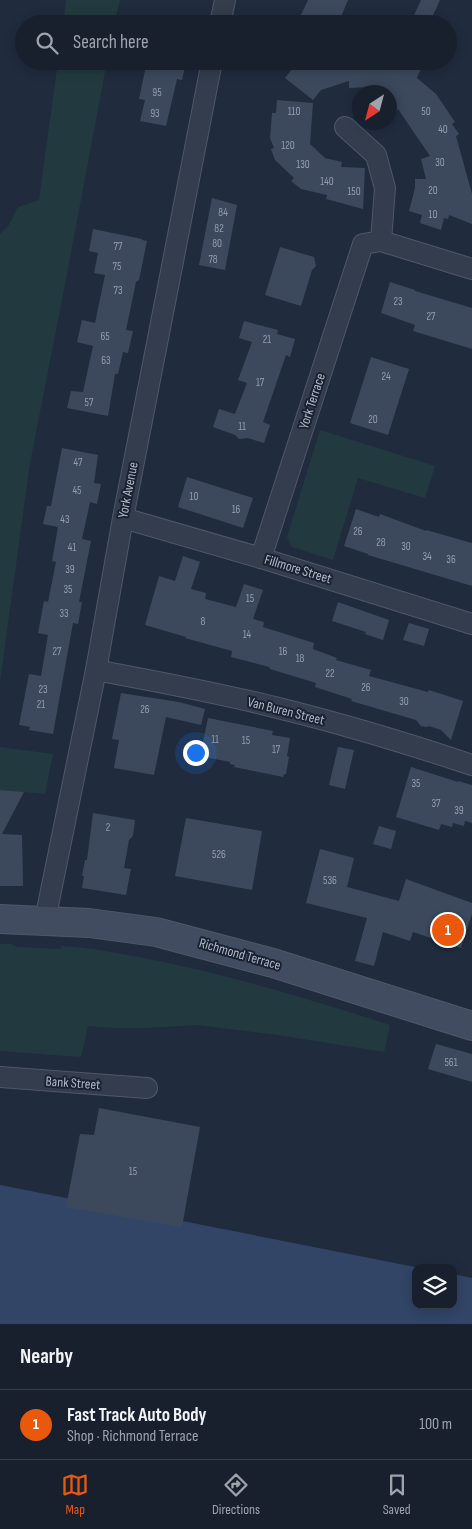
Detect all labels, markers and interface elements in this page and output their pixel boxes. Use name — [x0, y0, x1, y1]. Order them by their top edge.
search box — [15, 15, 457, 70]
icon: search — [33, 29, 61, 57]
text: Search here — [73, 31, 149, 54]
north arrow — [352, 85, 397, 130]
house number: 95 — [152, 86, 162, 99]
house number: 110 — [288, 105, 300, 118]
house number: 50 — [421, 105, 431, 118]
house number: 93 — [150, 107, 160, 120]
house number: 40 — [438, 123, 448, 136]
house number: 120 — [281, 139, 295, 152]
house number: 30 — [435, 156, 445, 169]
house number: 130 — [296, 158, 310, 171]
house number: 140 — [320, 175, 334, 188]
house number: 20 — [428, 184, 438, 197]
house number: 150 — [347, 185, 361, 198]
house number: 84 — [218, 206, 228, 219]
house number: 10 — [429, 208, 437, 221]
house number: 82 — [214, 222, 224, 235]
house number: 80 — [212, 237, 222, 250]
house number: 77 — [114, 240, 123, 253]
house number: 78 — [208, 253, 218, 266]
house number: 75 — [113, 260, 121, 273]
house number: 73 — [113, 284, 123, 297]
house number: 23 — [393, 295, 403, 308]
house number: 27 — [427, 310, 436, 323]
house number: 65 — [100, 330, 110, 343]
house number: 21 — [263, 333, 271, 346]
house number: 63 — [101, 354, 111, 367]
house number: 24 — [381, 370, 391, 383]
street label: York Terrace — [295, 371, 329, 431]
house number: 17 — [256, 376, 265, 389]
house number: 57 — [85, 396, 94, 409]
house number: 20 — [368, 413, 378, 426]
house number: 11 — [238, 420, 246, 433]
house number: 47 — [74, 456, 83, 469]
street label: York Avenue — [114, 461, 142, 519]
house number: 45 — [72, 484, 82, 497]
house number: 10 — [190, 490, 198, 503]
house number: 16 — [232, 503, 241, 516]
house number: 43 — [60, 513, 70, 526]
house number: 26 — [353, 525, 363, 538]
house number: 28 — [376, 536, 386, 549]
house number: 30 — [401, 540, 411, 553]
house number: 41 — [68, 541, 76, 554]
house number: 34 — [422, 550, 432, 563]
street label: Fillmore Street — [262, 551, 334, 587]
house number: 36 — [446, 553, 456, 566]
house number: 39 — [65, 563, 75, 576]
house number: 35 — [63, 583, 73, 596]
house number: 15 — [246, 592, 254, 605]
house number: 33 — [59, 607, 69, 620]
house number: 8 — [201, 615, 206, 628]
house number: 14 — [243, 628, 252, 641]
house number: 27 — [53, 645, 62, 658]
house number: 16 — [279, 645, 288, 658]
house number: 18 — [296, 652, 305, 665]
house number: 22 — [325, 667, 335, 680]
house number: 26 — [361, 681, 371, 694]
house number: 23 — [38, 683, 48, 696]
street label: Van Buren Street — [246, 693, 326, 729]
house number: 30 — [399, 695, 409, 708]
house number: 21 — [37, 698, 45, 711]
house number: 26 — [140, 703, 150, 716]
house number: 11 — [211, 733, 219, 746]
house number: 15 — [242, 734, 250, 747]
your location — [183, 740, 209, 766]
house number: 17 — [272, 743, 281, 756]
house number: 35 — [411, 777, 421, 790]
house number: 37 — [431, 797, 441, 810]
house number: 39 — [454, 804, 464, 817]
house number: 2 — [106, 821, 111, 834]
house number: 526 — [212, 848, 226, 861]
house number: 536 — [323, 874, 337, 887]
pin: 1 — [432, 911, 464, 949]
street label: Richmond Terrace — [197, 934, 283, 974]
house number: 561 — [444, 1056, 458, 1069]
street label: Bank Street — [45, 1073, 101, 1093]
house number: 15 — [129, 1165, 137, 1178]
map controls — [412, 1264, 457, 1309]
button: layers — [412, 1264, 457, 1309]
text: Nearby — [20, 1344, 73, 1369]
text: Fast Track Auto Body — [67, 1404, 206, 1427]
text: 1 — [33, 1415, 39, 1434]
text: 100 m — [419, 1415, 452, 1434]
text: Shop · Richmond Terrace — [67, 1427, 199, 1446]
tab: Map — [61, 1471, 89, 1518]
tab: Directions — [212, 1471, 260, 1518]
tab: Saved — [383, 1471, 411, 1518]

